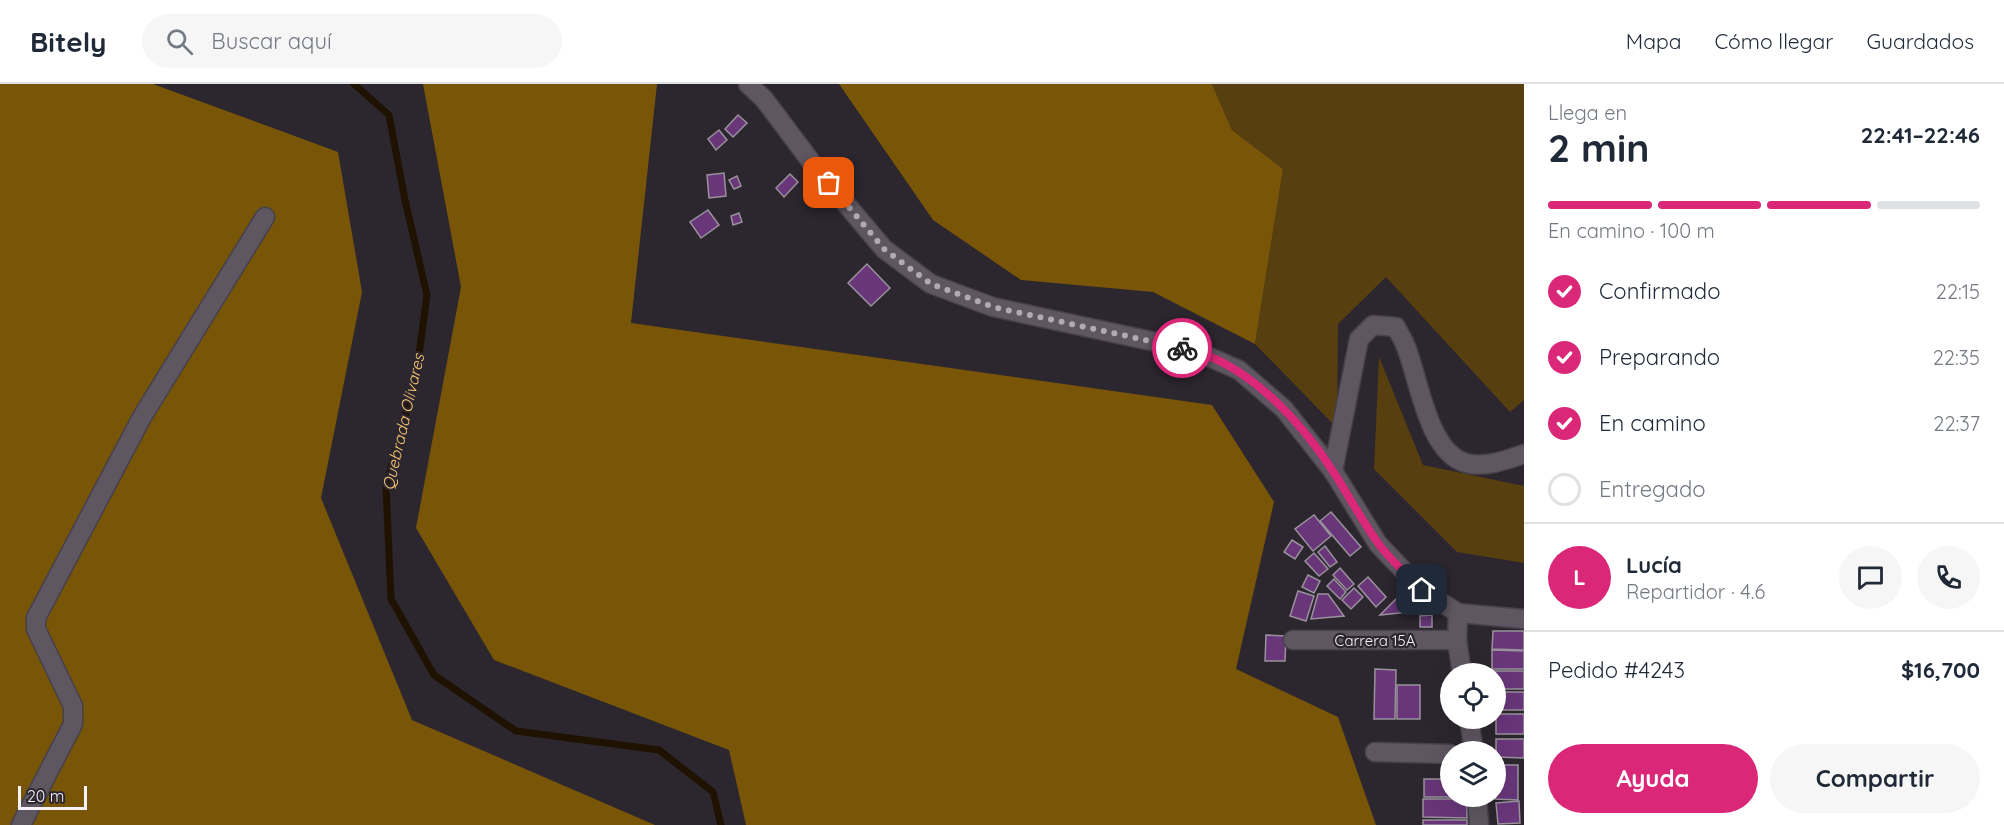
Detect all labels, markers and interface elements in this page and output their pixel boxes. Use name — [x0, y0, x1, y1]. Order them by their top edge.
search box — [142, 14, 562, 68]
text: Bitely — [30, 24, 106, 59]
icon: search — [163, 25, 196, 58]
text: Buscar aquí — [211, 27, 332, 55]
text: Mapa — [1626, 28, 1681, 54]
text: Cómo llegar — [1714, 28, 1833, 54]
text: Guardados — [1866, 28, 1974, 54]
text: Llega en — [1548, 100, 1627, 125]
text: 22:41–22:46 — [1861, 121, 1980, 149]
text: 2 min — [1548, 123, 1650, 172]
pin — [803, 157, 854, 208]
icon: bag — [812, 166, 845, 199]
text: En camino · 100 m — [1548, 218, 1715, 243]
icon: check — [1548, 275, 1581, 308]
text: Confirmado — [1599, 277, 1720, 305]
text: 22:15 — [1936, 279, 1980, 304]
courier — [1152, 318, 1212, 378]
icon: bike — [1166, 332, 1199, 365]
icon: check — [1548, 341, 1581, 374]
text: Preparando — [1599, 343, 1720, 371]
text: 22:35 — [1933, 345, 1980, 370]
water label: Quebrada Olivares — [378, 350, 429, 492]
icon: check — [1548, 407, 1581, 440]
text: En camino — [1599, 409, 1706, 437]
text: 22:37 — [1933, 411, 1980, 436]
text: Entregado — [1599, 475, 1706, 503]
button: chat — [1839, 546, 1902, 609]
button: phone — [1917, 546, 1980, 609]
text: Lucía — [1626, 551, 1682, 579]
text: L — [1573, 563, 1586, 591]
pin — [1396, 564, 1447, 615]
icon: home — [1405, 573, 1438, 606]
text: Repartidor · 4.6 — [1626, 579, 1765, 604]
street label: Carrera 15A — [1335, 631, 1416, 650]
text: Pedido #4243 — [1548, 656, 1685, 684]
text: $16,700 — [1901, 656, 1980, 684]
map controls — [1440, 663, 1506, 807]
button: locate — [1440, 663, 1506, 729]
button: layers — [1440, 741, 1506, 807]
button: Ayuda — [1548, 744, 1758, 813]
button: Compartir — [1770, 744, 1980, 813]
scale bar — [18, 783, 87, 810]
text: 20 m — [27, 786, 64, 806]

